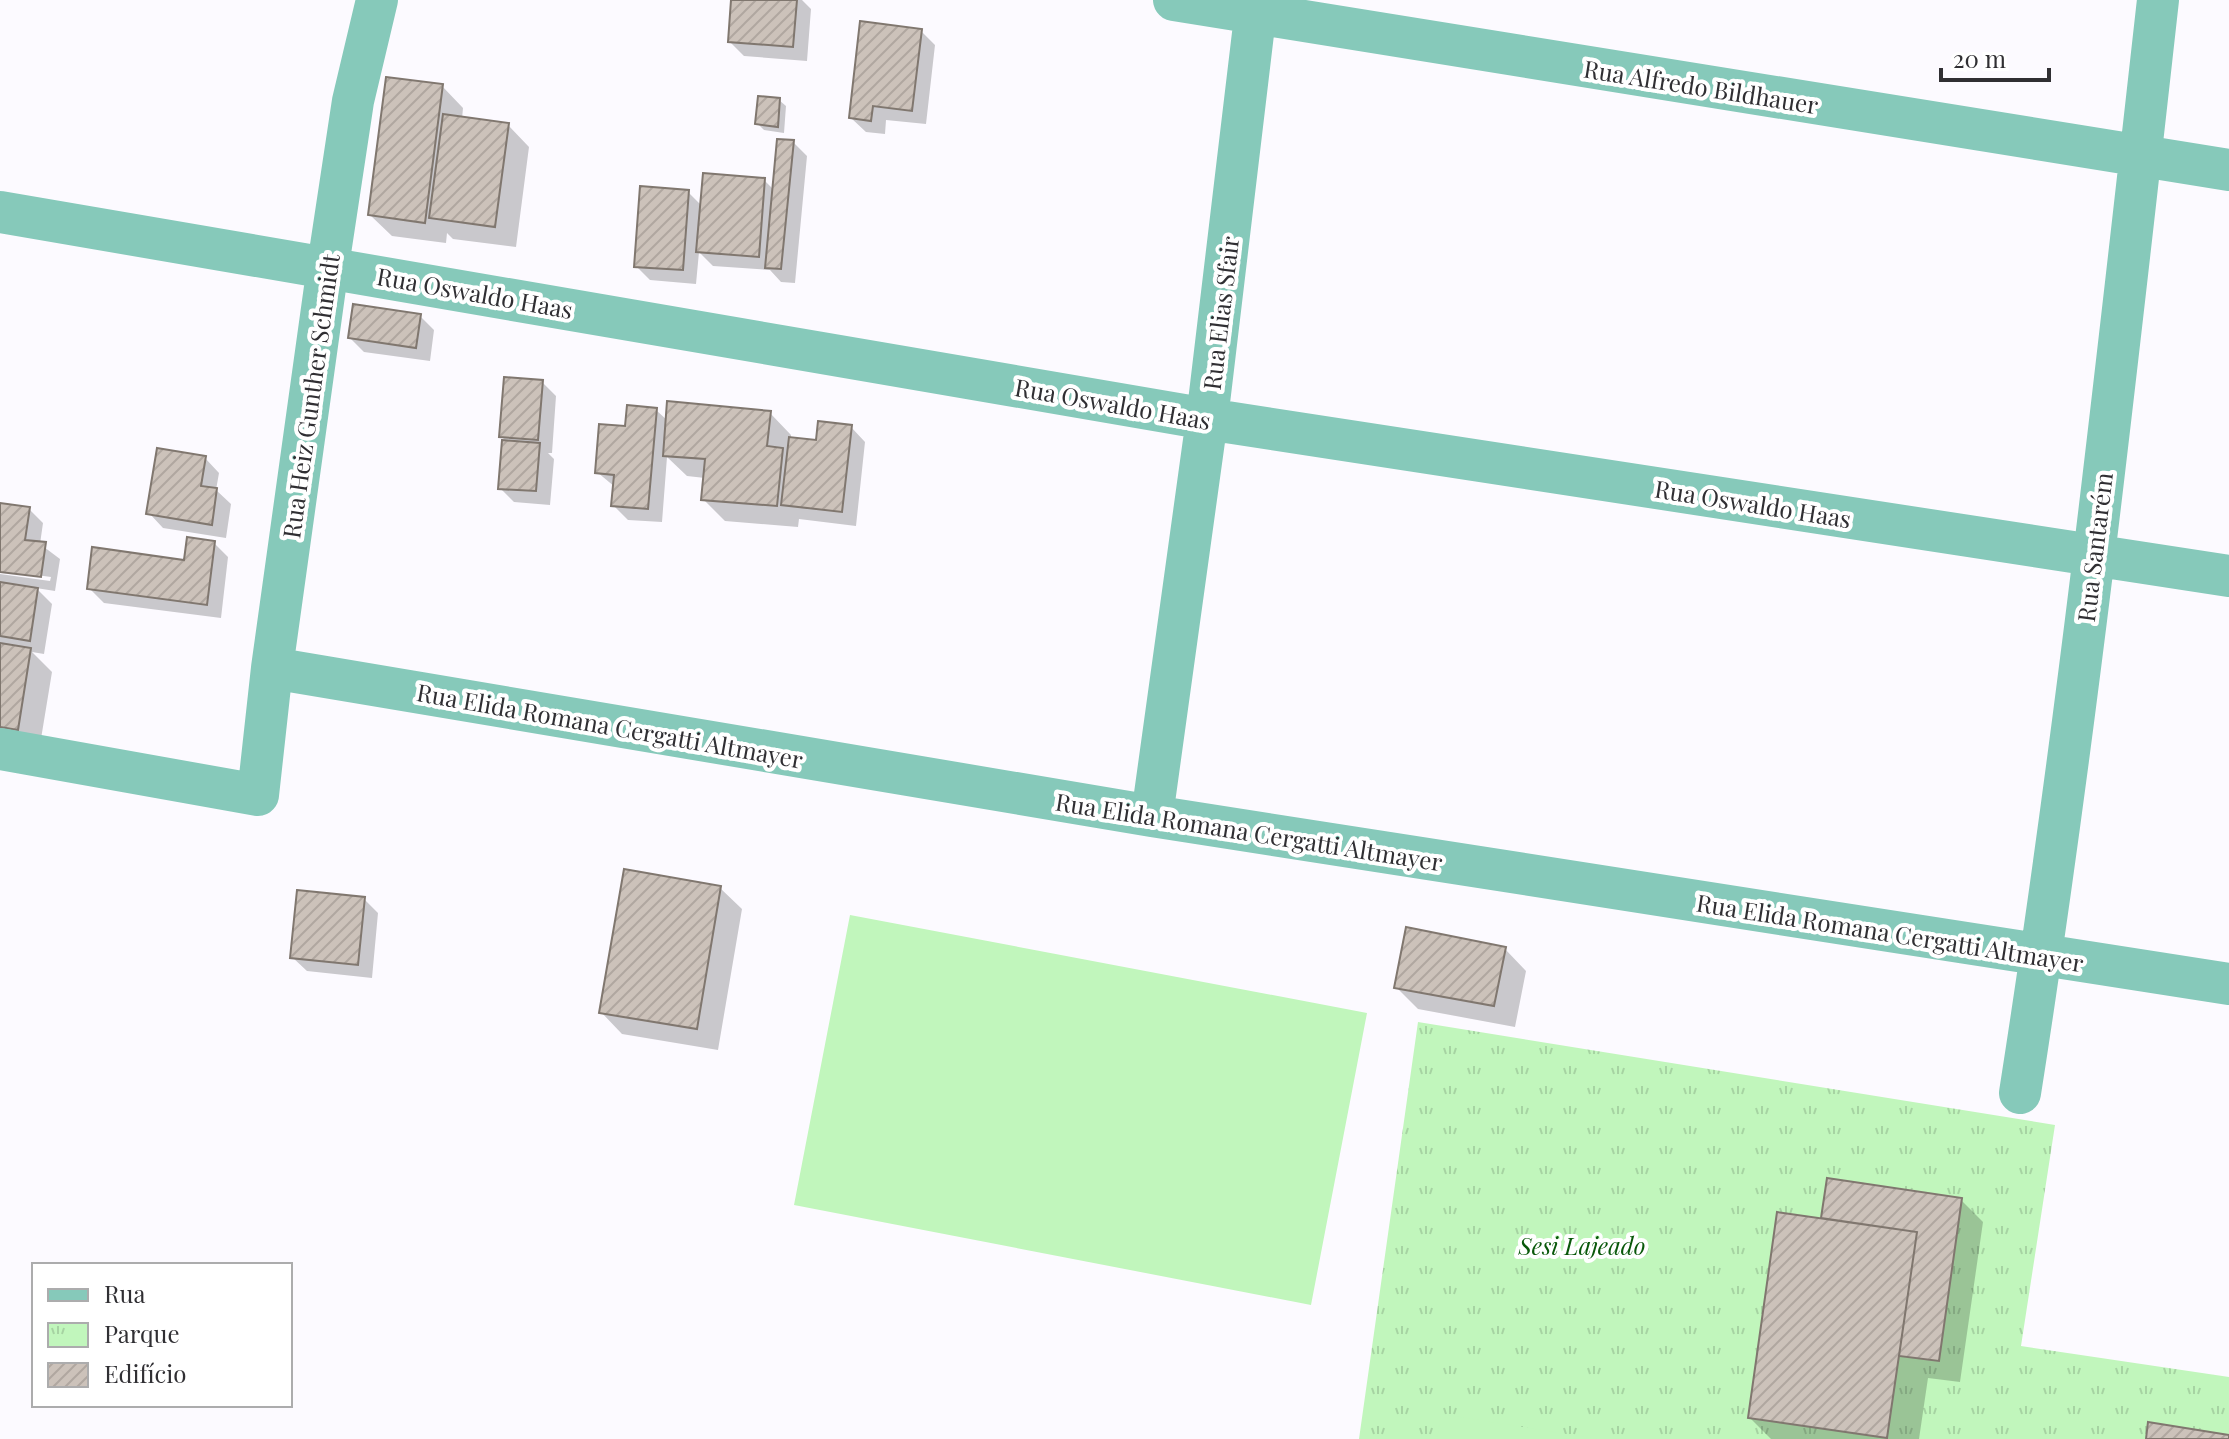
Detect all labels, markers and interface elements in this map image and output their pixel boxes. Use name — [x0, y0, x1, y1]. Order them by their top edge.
scale bar — [1941, 32, 2049, 82]
text: 20 m — [1953, 42, 2006, 74]
street label: Rua Alfredo Bildhauer — [1581, 52, 1821, 120]
street label: Rua Elias Sfair — [1195, 234, 1245, 392]
street label: Rua Heiz Gunther Schmidt — [274, 251, 346, 540]
street label: Rua Oswaldo Haas — [375, 259, 575, 325]
street label: Rua Oswaldo Haas — [1013, 370, 1213, 436]
street label: Rua Santarém — [2069, 470, 2119, 624]
street label: Rua Oswaldo Haas — [1653, 472, 1853, 534]
street label: Rua Elida Romana Cergatti Altmayer — [414, 675, 806, 775]
street label: Rua Elida Romana Cergatti Altmayer — [1053, 785, 1445, 877]
street label: Rua Elida Romana Cergatti Altmayer — [1694, 886, 2086, 978]
park label: Sesi Lajeado — [1518, 1229, 1645, 1261]
legend — [32, 1263, 292, 1407]
text: Rua — [104, 1277, 145, 1309]
text: Parque — [104, 1317, 180, 1349]
text: Edifício — [104, 1357, 186, 1389]

